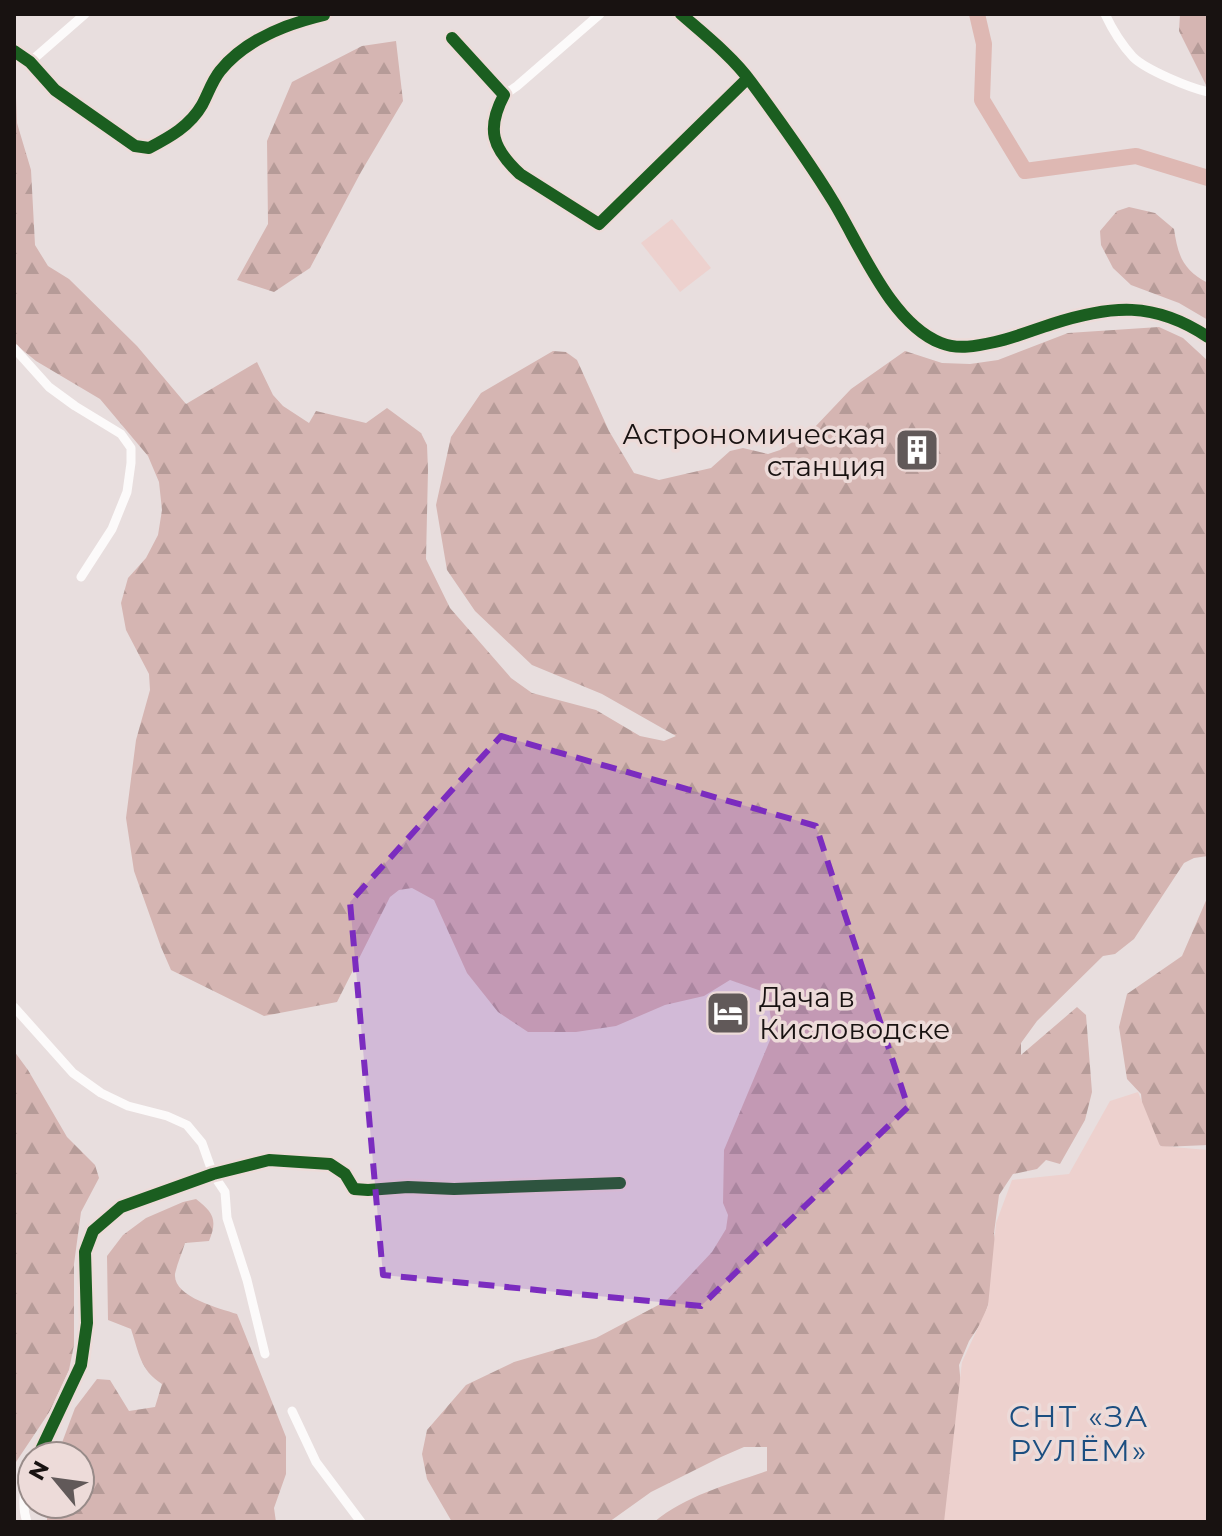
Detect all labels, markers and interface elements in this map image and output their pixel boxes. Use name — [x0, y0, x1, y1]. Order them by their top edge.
place label: Астрономическая станция — [622, 417, 886, 483]
building icon: Астрономическая станция — [893, 426, 941, 474]
place label: Дача в Кисловодске — [759, 980, 950, 1046]
hotel icon: Дача в Кисловодске — [704, 989, 752, 1037]
district label: СНТ «ЗА РУЛЁМ» — [1009, 1398, 1149, 1469]
north arrow — [16, 1440, 96, 1520]
text: N — [23, 1456, 55, 1485]

